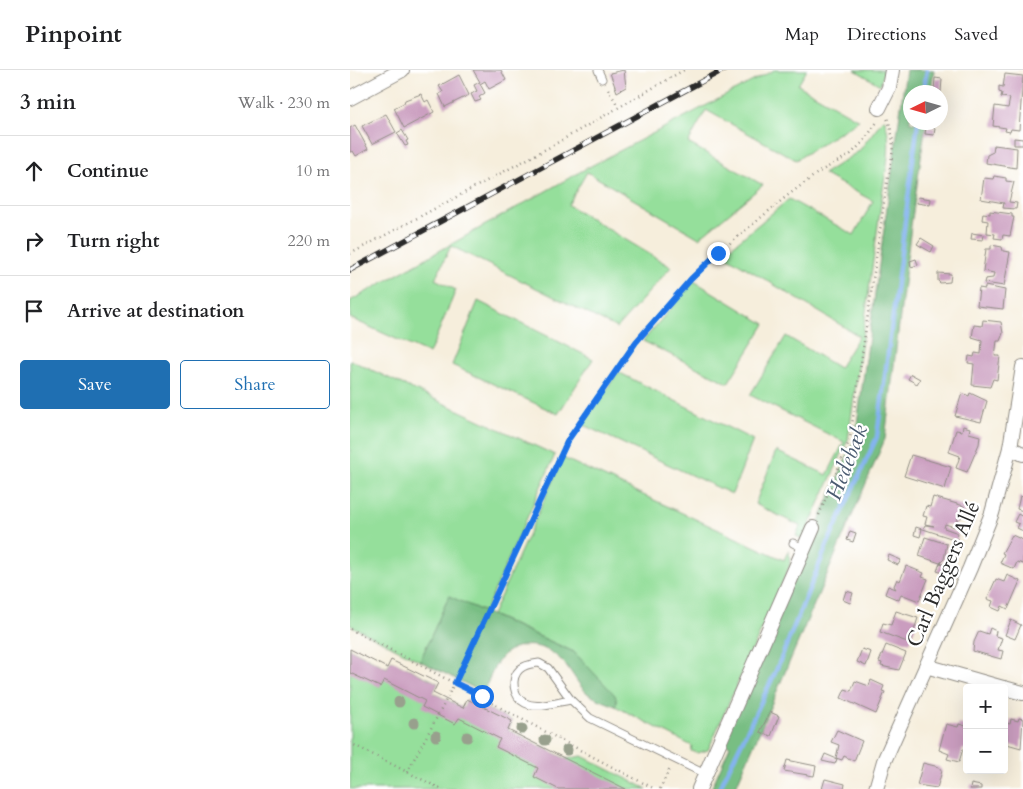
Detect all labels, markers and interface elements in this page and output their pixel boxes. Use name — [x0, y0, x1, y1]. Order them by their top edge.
text: Pinpoint — [25, 18, 122, 51]
text: Map — [785, 22, 819, 47]
text: Directions — [847, 22, 926, 47]
text: Saved — [954, 22, 998, 47]
north arrow — [903, 85, 948, 130]
text: 3 min — [20, 88, 76, 117]
text: Walk · 230 m — [238, 92, 330, 114]
icon: ahead — [20, 157, 48, 185]
text: Continue — [67, 158, 149, 184]
text: 10 m — [296, 160, 330, 182]
icon: right — [20, 227, 48, 255]
text: Turn right — [67, 228, 159, 254]
text: 220 m — [288, 230, 330, 252]
route end — [707, 242, 730, 265]
icon: arrive — [20, 297, 48, 325]
text: Arrive at destination — [67, 298, 244, 324]
button: Save — [20, 360, 170, 409]
button: Share — [180, 360, 330, 409]
water label: Hedebæk — [819, 420, 875, 505]
street label: Carl Baggers Allé — [900, 497, 987, 652]
map controls — [963, 684, 1008, 774]
button: + — [963, 684, 1008, 729]
route start — [471, 685, 494, 708]
button: − — [963, 729, 1008, 774]

